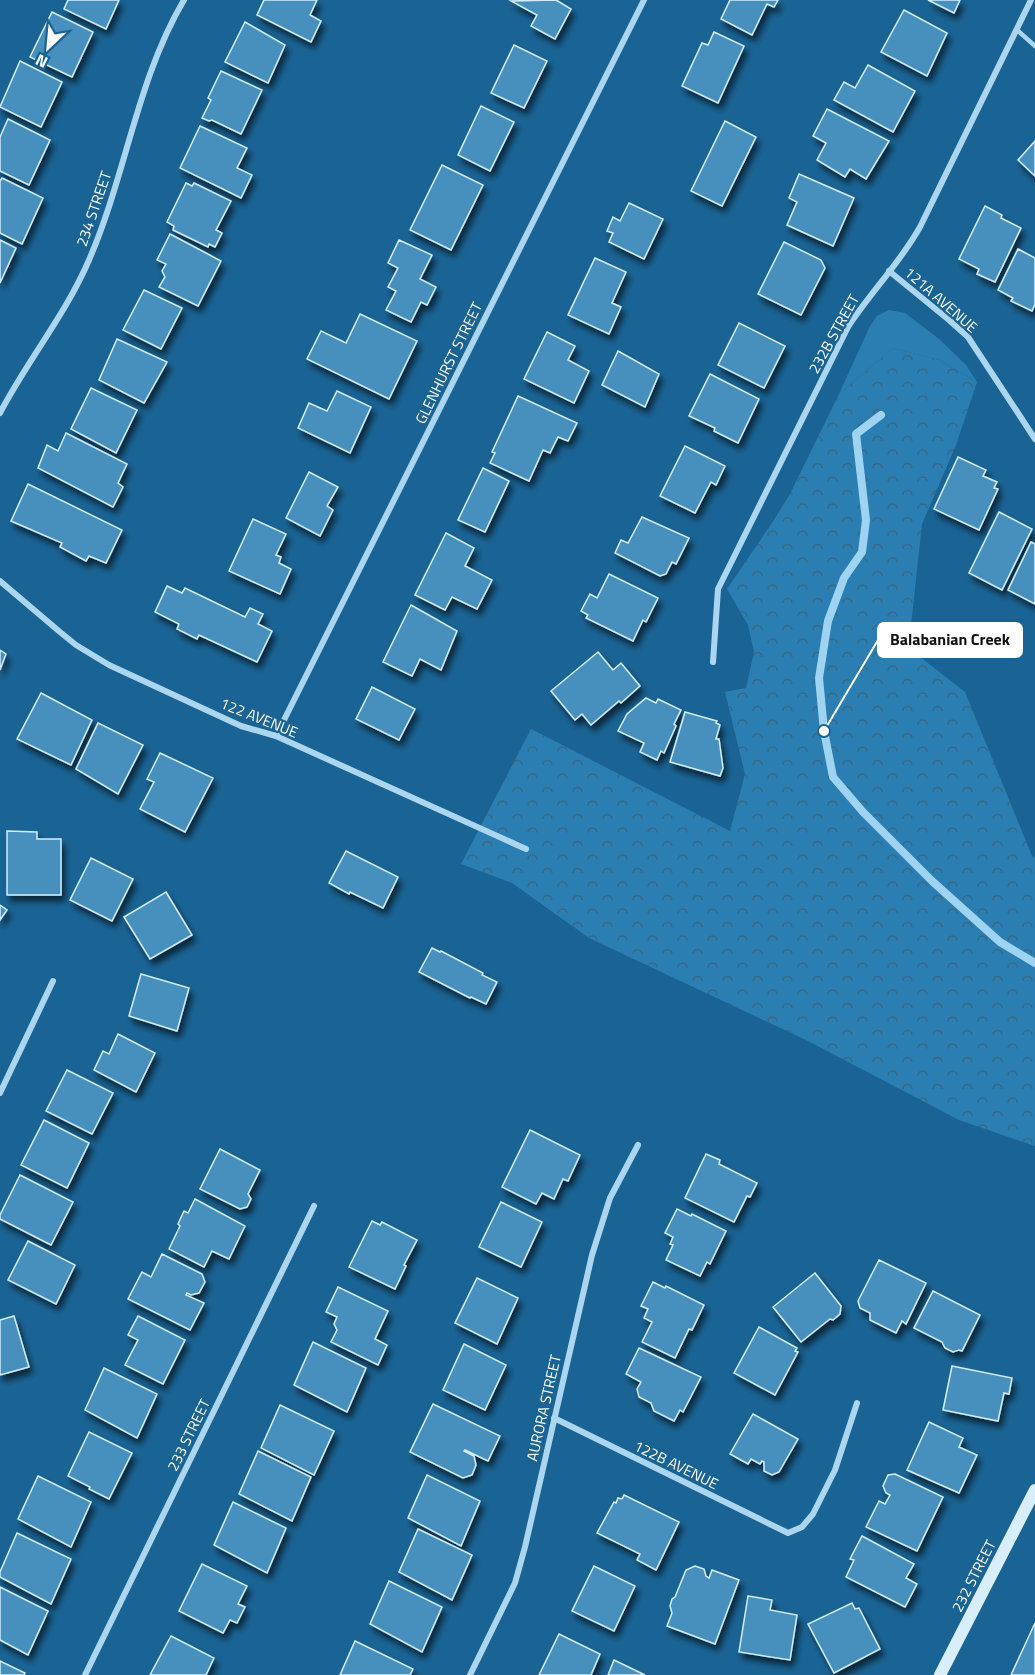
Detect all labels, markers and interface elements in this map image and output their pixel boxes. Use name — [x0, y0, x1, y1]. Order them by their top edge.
north arrow — [18, 18, 78, 78]
text: N — [31, 48, 52, 75]
street label: 234 STREET — [70, 168, 117, 250]
street label: 121A AVENUE — [899, 261, 983, 338]
street label: 232B STREET — [802, 290, 865, 378]
street label: GLENHURST STREET — [409, 298, 488, 428]
callout: Balabanian Creek — [878, 623, 1022, 657]
text: Balabanian Creek — [890, 627, 1011, 651]
street label: 122 AVENUE — [217, 691, 302, 744]
street label: AURORA STREET — [520, 1352, 567, 1463]
street label: 233 STREET — [161, 1394, 216, 1475]
street label: 122B AVENUE — [630, 1434, 722, 1495]
street label: 232 STREET — [946, 1536, 1002, 1616]

